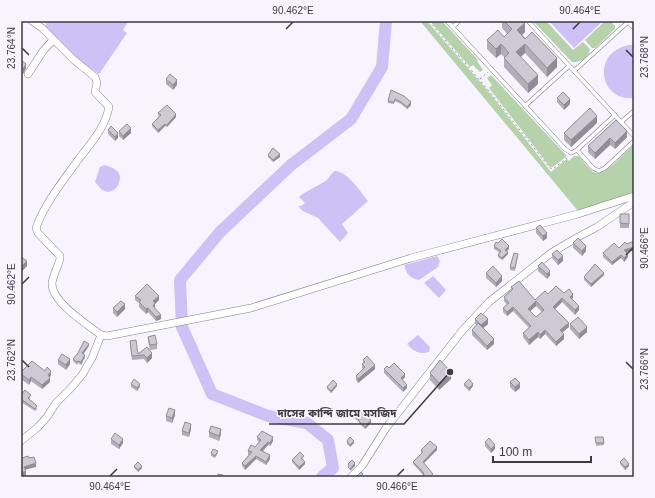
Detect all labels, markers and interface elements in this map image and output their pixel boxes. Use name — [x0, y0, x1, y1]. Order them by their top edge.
text: 90.462°E — [272, 5, 314, 16]
text: 90.464°E — [559, 5, 601, 16]
text: 23.764°N — [6, 27, 17, 69]
text: 23.768°N — [639, 36, 650, 78]
text: 90.466°E — [639, 227, 650, 269]
text: 90.462°E — [6, 263, 17, 305]
text: 23.762°N — [6, 339, 17, 381]
text: 23.766°N — [639, 348, 650, 390]
callout: দাসের কান্দি জামে মসজিদ — [269, 401, 404, 424]
text: দাসের কান্দি জামে মসজিদ — [276, 407, 397, 419]
scale bar — [493, 438, 591, 464]
text: 100 m — [499, 445, 532, 459]
text: 90.464°E — [89, 481, 131, 492]
text: 90.466°E — [376, 481, 418, 492]

